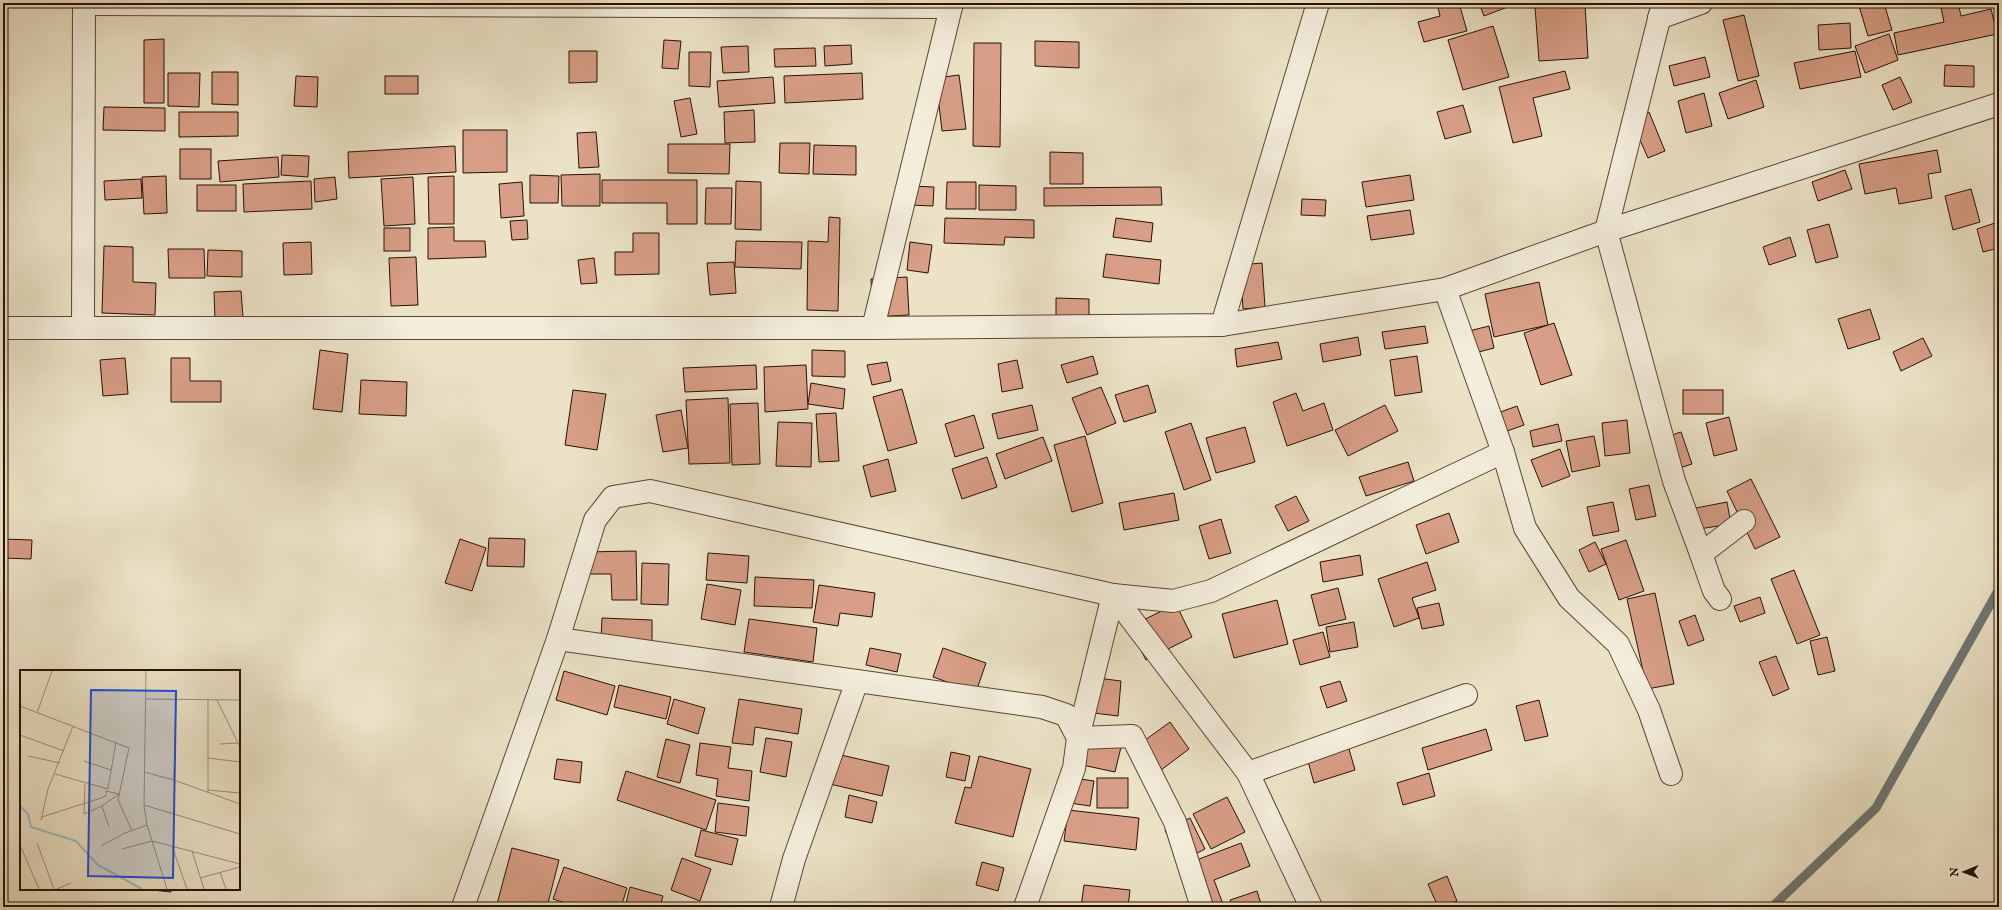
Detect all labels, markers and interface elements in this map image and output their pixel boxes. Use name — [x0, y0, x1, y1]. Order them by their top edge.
inset map — [20, 670, 240, 890]
north arrow — [1944, 852, 1984, 892]
text: N — [1948, 867, 1962, 878]

